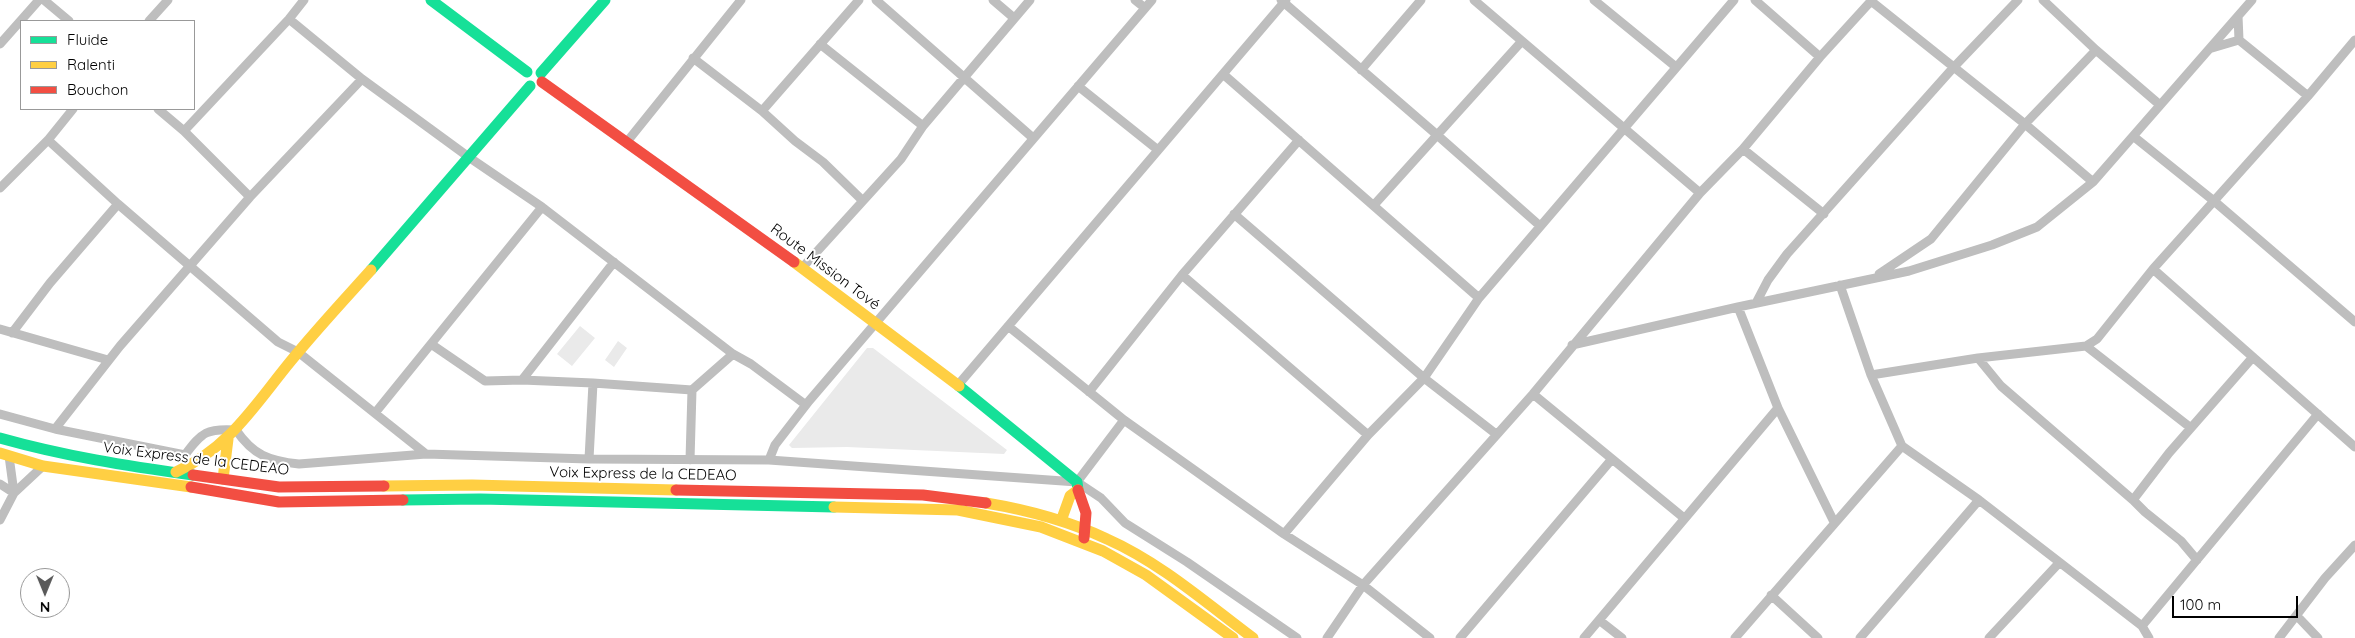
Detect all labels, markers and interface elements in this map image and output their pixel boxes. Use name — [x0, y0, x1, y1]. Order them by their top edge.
legend — [20, 20, 195, 110]
text: Fluide — [67, 30, 108, 49]
text: Ralenti — [67, 55, 115, 74]
text: Bouchon — [67, 80, 128, 99]
street label: Route Mission Tové — [767, 220, 883, 314]
street label: Voix Express de la CEDEAO — [102, 439, 290, 479]
street label: Voix Express de la CEDEAO — [549, 463, 737, 485]
north arrow — [20, 568, 70, 618]
scale bar — [2175, 586, 2301, 618]
text: 100 m — [2180, 595, 2221, 614]
text: N — [40, 598, 50, 616]

